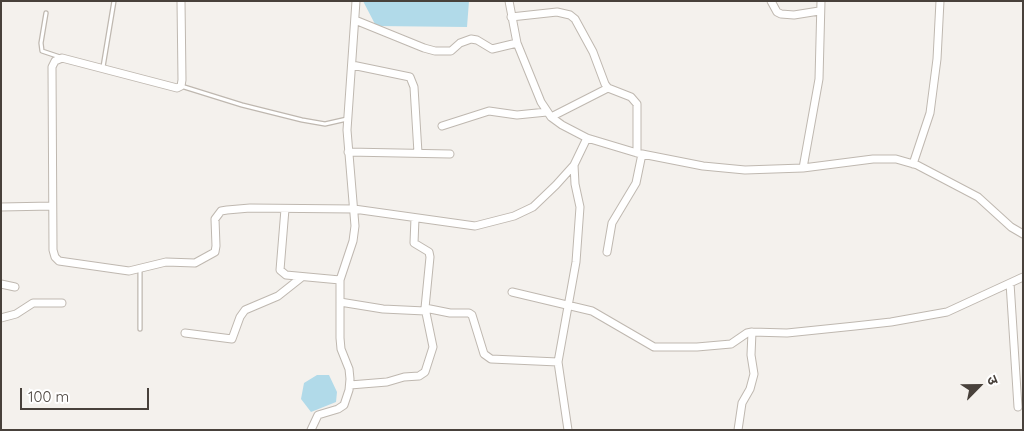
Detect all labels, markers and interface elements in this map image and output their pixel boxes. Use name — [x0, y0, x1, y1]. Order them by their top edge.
north arrow — [954, 361, 1004, 411]
text: उ — [983, 373, 1003, 387]
scale bar — [22, 378, 151, 410]
text: 100 m — [28, 387, 69, 406]

